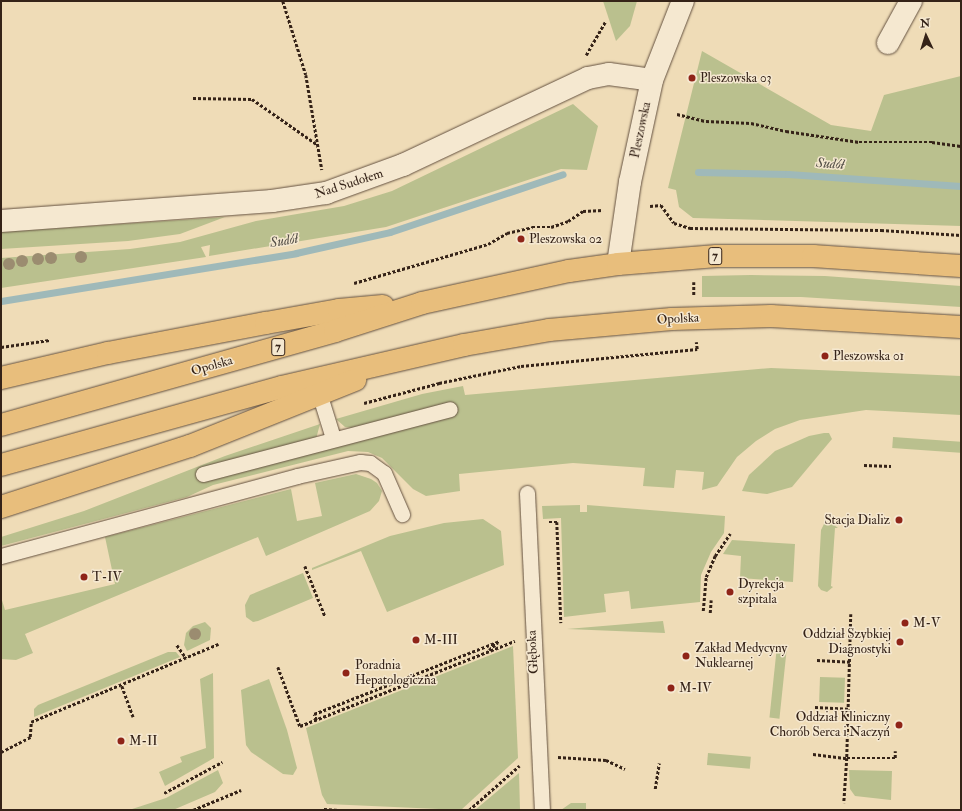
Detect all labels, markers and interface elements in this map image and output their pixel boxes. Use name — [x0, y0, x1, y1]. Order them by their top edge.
north arrow — [906, 16, 946, 56]
text: N — [920, 17, 930, 30]
place label: Pleszowska 03 — [700, 70, 772, 86]
marker: Pleszowska 03 — [687, 73, 697, 83]
street label: Pleszowska — [627, 100, 655, 160]
water label: Sudół — [815, 155, 845, 173]
street label: Nad Sudołem — [313, 166, 385, 202]
water label: Sudół — [269, 230, 299, 252]
place label: Pleszowska 02 — [529, 231, 602, 247]
marker: Pleszowska 02 — [516, 234, 526, 244]
road number: 7 — [708, 246, 722, 266]
street label: Opolska — [656, 310, 700, 328]
road number: 7 — [271, 337, 285, 357]
place label: Pleszowska 01 — [833, 348, 904, 364]
marker: Pleszowska 01 — [820, 351, 830, 361]
street label: Opolska — [189, 353, 235, 379]
place label: Stacja Dializ — [824, 512, 890, 528]
marker: Stacja Dializ — [893, 514, 905, 526]
place label: T-IV — [92, 569, 122, 585]
marker: T-IV — [79, 572, 89, 582]
place label: Dyrekcja szpitala — [738, 577, 784, 608]
marker: Dyrekcja szpitala — [725, 587, 735, 597]
place label: M-V — [913, 615, 940, 631]
marker: M-V — [900, 618, 910, 628]
place label: Oddział Szybkiej Diagnostyki — [803, 627, 891, 658]
street label: Głęboka — [524, 630, 542, 674]
place label: M-III — [424, 632, 458, 648]
marker: M-III — [411, 635, 421, 645]
marker: Oddział Szybkiej Diagnostyki — [894, 636, 906, 648]
place label: Zakład Medycyny Nuklearnej — [695, 641, 787, 672]
marker: Zakład Medycyny Nuklearnej — [680, 650, 692, 662]
place label: Poradnia Hepatologiczna — [355, 658, 436, 689]
marker: Poradnia Hepatologiczna — [340, 667, 352, 679]
place label: M-IV — [679, 680, 711, 696]
marker: M-IV — [666, 683, 676, 693]
place label: Oddział Kliniczny Chorób Serca i Naczyń — [770, 710, 890, 741]
marker: Oddział Kliniczny Chorób Serca i Naczyń — [893, 719, 905, 731]
place label: M-II — [129, 733, 158, 749]
marker: M-II — [116, 736, 126, 746]

